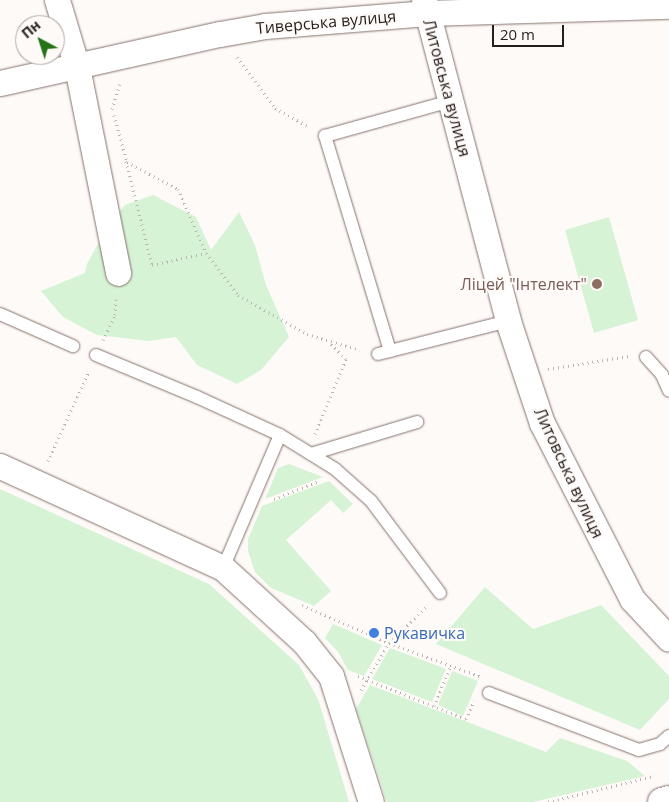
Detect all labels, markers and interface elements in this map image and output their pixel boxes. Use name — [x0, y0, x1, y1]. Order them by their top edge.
street label: Тиверська вулиця — [255, 6, 397, 38]
north arrow — [15, 15, 65, 65]
text: Пн — [17, 15, 44, 43]
scale bar — [494, 15, 566, 47]
street label: Литовська вулиця — [419, 17, 475, 159]
text: 20 m — [500, 24, 535, 44]
place label: Ліцей "Інтелект" — [461, 274, 587, 294]
marker: Ліцей "Інтелект" — [591, 278, 603, 290]
street label: Литовська вулиця — [530, 405, 608, 541]
place label: Рукавичка — [384, 623, 465, 643]
marker: Рукавичка — [368, 627, 380, 639]

